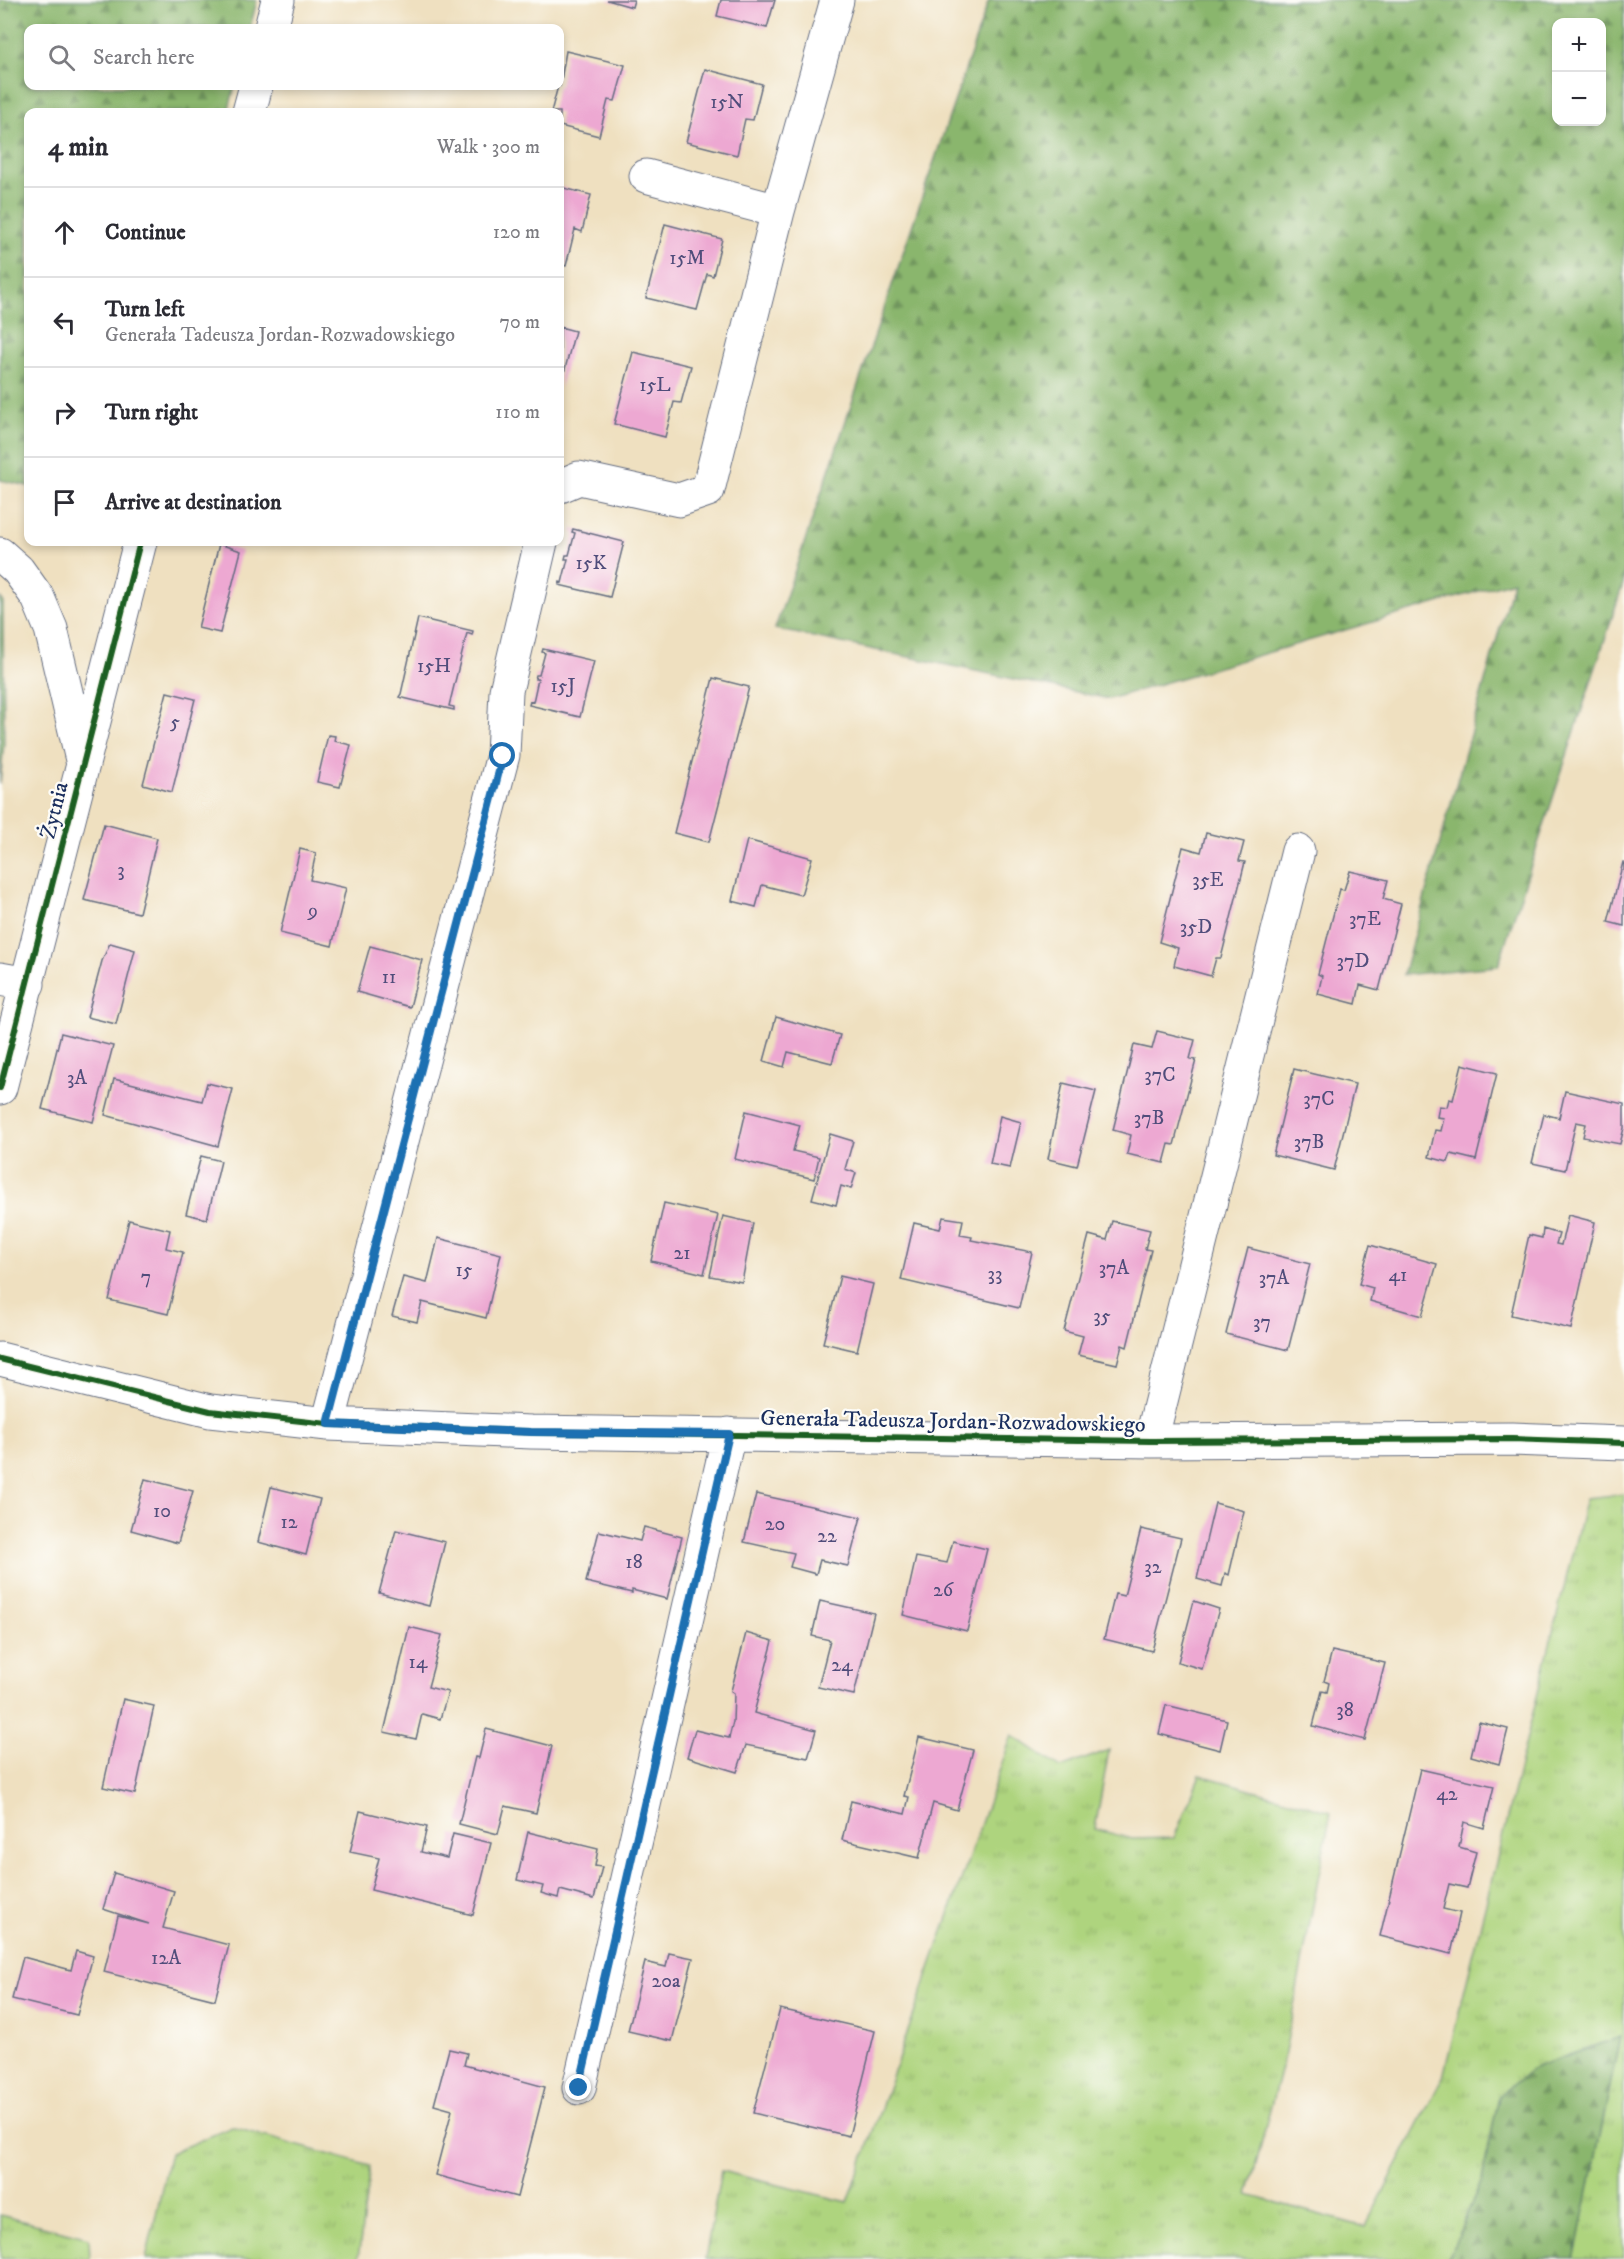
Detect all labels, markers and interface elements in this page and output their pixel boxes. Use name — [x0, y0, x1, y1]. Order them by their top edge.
map controls — [1552, 18, 1606, 126]
button: + — [1552, 18, 1606, 72]
search box — [24, 24, 564, 90]
icon: search — [45, 41, 78, 74]
text: Search here — [93, 44, 195, 71]
button: − — [1552, 72, 1606, 126]
house number: 15N — [710, 90, 744, 115]
text: 4 min — [48, 131, 108, 164]
text: Walk · 300 m — [437, 135, 540, 160]
icon: ahead — [48, 216, 81, 249]
text: Continue — [105, 219, 186, 246]
text: 120 m — [493, 220, 540, 245]
house number: 15M — [669, 246, 705, 271]
text: Turn left — [105, 296, 185, 323]
icon: left — [48, 306, 81, 339]
text: 70 m — [499, 310, 540, 335]
text: Generała Tadeusza Jordan-Rozwadowskiego — [105, 323, 455, 348]
house number: 15L — [639, 373, 671, 398]
icon: right — [48, 396, 81, 429]
text: Turn right — [105, 399, 198, 426]
text: 110 m — [495, 400, 540, 425]
icon: arrive — [48, 486, 81, 519]
text: Arrive at destination — [105, 489, 282, 516]
house number: 15K — [575, 551, 607, 576]
house number: 15H — [417, 654, 451, 679]
house number: 15J — [550, 674, 576, 699]
house number: 5 — [170, 710, 180, 735]
route start — [489, 742, 515, 768]
street label: Żytnia — [34, 778, 75, 842]
house number: 3 — [117, 858, 125, 883]
house number: 35E — [1192, 868, 1224, 893]
house number: 9 — [307, 899, 318, 924]
house number: 37E — [1349, 907, 1381, 932]
house number: 35D — [1180, 915, 1212, 940]
house number: 37D — [1337, 949, 1370, 974]
house number: 11 — [382, 965, 396, 990]
house number: 37C — [1144, 1063, 1176, 1088]
house number: 3A — [67, 1066, 87, 1091]
house number: 37C — [1303, 1087, 1335, 1112]
house number: 37B — [1134, 1106, 1164, 1131]
house number: 37B — [1294, 1130, 1324, 1155]
house number: 21 — [673, 1241, 691, 1266]
house number: 37A — [1099, 1256, 1130, 1281]
house number: 15 — [455, 1258, 473, 1283]
house number: 33 — [988, 1262, 1002, 1287]
house number: 41 — [1389, 1263, 1407, 1288]
house number: 7 — [141, 1265, 151, 1290]
house number: 37A — [1259, 1266, 1290, 1291]
house number: 35 — [1093, 1304, 1111, 1329]
house number: 37 — [1253, 1310, 1271, 1335]
street label: Generała Tadeusza Jordan-Rozwadowskiego — [760, 1405, 1146, 1438]
house number: 10 — [153, 1499, 171, 1524]
house number: 12 — [280, 1510, 298, 1535]
house number: 20 — [765, 1512, 785, 1537]
house number: 22 — [817, 1524, 837, 1549]
house number: 18 — [625, 1550, 643, 1575]
house number: 32 — [1144, 1555, 1162, 1580]
house number: 26 — [933, 1578, 954, 1603]
house number: 14 — [409, 1650, 428, 1675]
house number: 24 — [831, 1653, 853, 1678]
house number: 38 — [1336, 1698, 1354, 1723]
house number: 42 — [1436, 1782, 1458, 1807]
house number: 12A — [151, 1946, 181, 1971]
house number: 20a — [651, 1969, 681, 1994]
route end — [565, 2074, 591, 2100]

